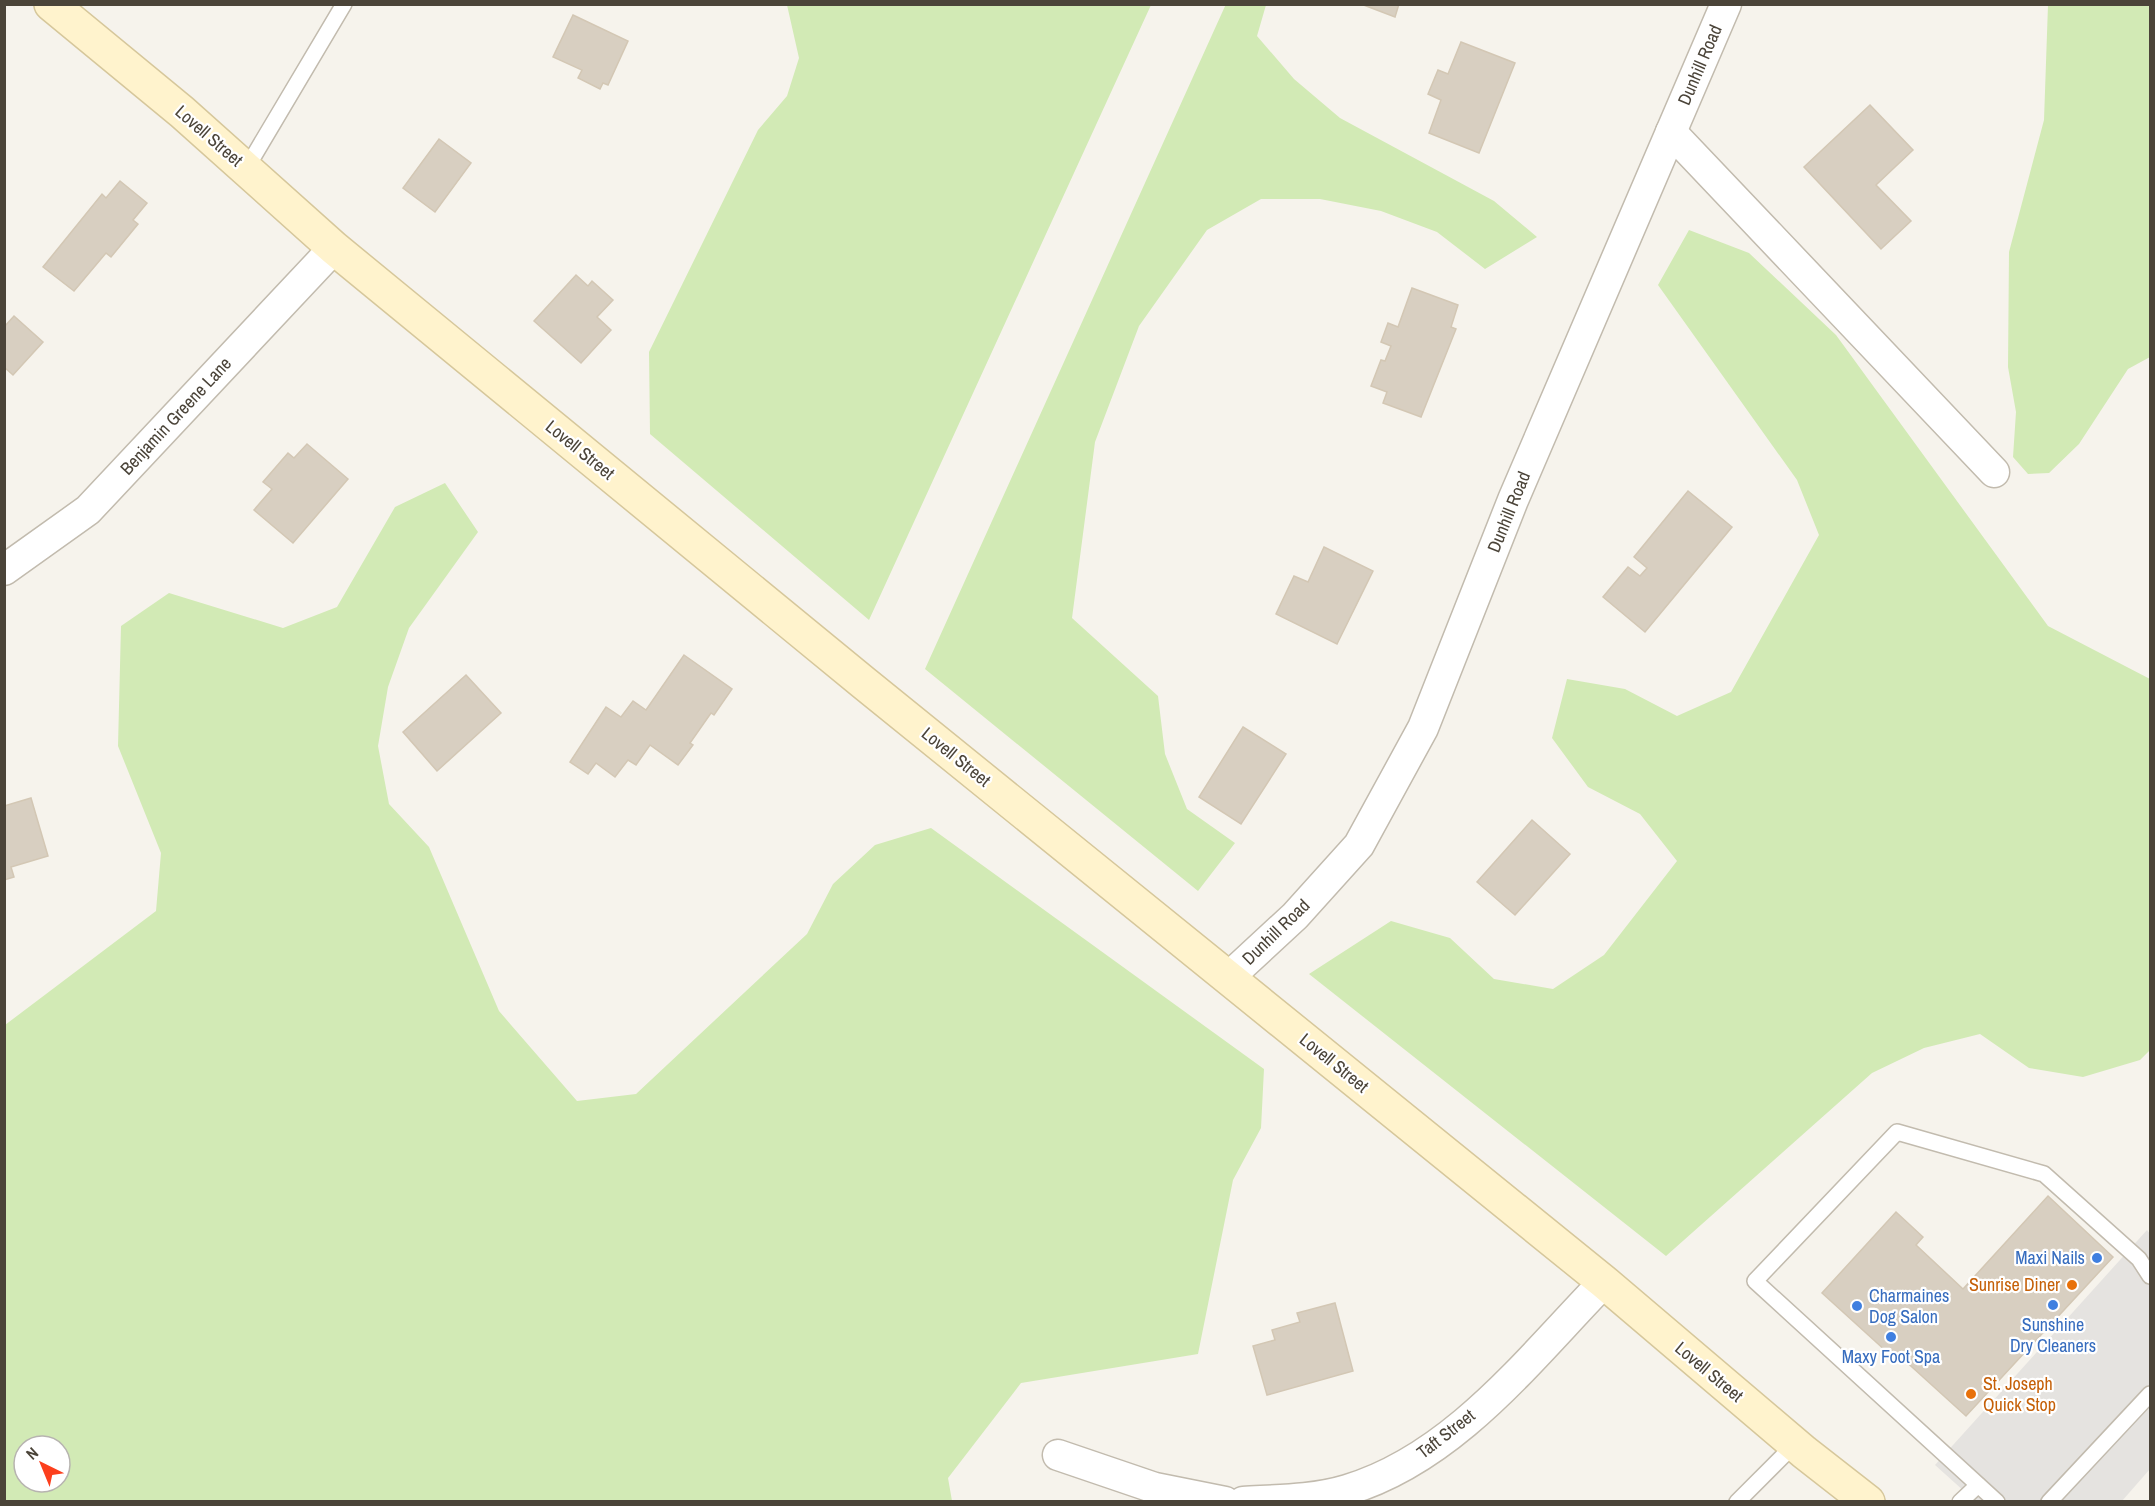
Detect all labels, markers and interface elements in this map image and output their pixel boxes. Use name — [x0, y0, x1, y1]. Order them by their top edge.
street label: Dunhill Road — [1671, 21, 1728, 109]
street label: Lovell Street — [170, 99, 248, 172]
street label: Benjamin Greene Lane — [114, 351, 237, 480]
street label: Lovell Street — [541, 414, 620, 485]
street label: Dunhill Road — [1481, 468, 1536, 556]
street label: Lovell Street — [917, 721, 996, 792]
street label: Dunhill Road — [1236, 893, 1315, 970]
street label: Lovell Street — [1295, 1027, 1374, 1098]
place label: Maxi Nails — [2015, 1245, 2085, 1270]
marker: Maxi Nails — [2090, 1251, 2104, 1265]
place label: Sunrise Diner — [1969, 1272, 2060, 1297]
marker: Sunrise Diner — [2065, 1278, 2079, 1292]
place label: Charmaines Dog Salon — [1869, 1283, 1949, 1329]
marker: Sunshine Dry Cleaners — [2046, 1298, 2060, 1312]
marker: Charmaines Dog Salon — [1850, 1299, 1864, 1313]
place label: Sunshine Dry Cleaners — [2010, 1312, 2096, 1358]
marker: Maxy Foot Spa — [1884, 1330, 1898, 1344]
street label: Lovell Street — [1670, 1336, 1749, 1408]
place label: Maxy Foot Spa — [1842, 1344, 1940, 1369]
place label: St. Joseph Quick Stop — [1983, 1371, 2056, 1417]
marker: St. Joseph Quick Stop — [1964, 1387, 1978, 1401]
street label: Taft Street — [1411, 1403, 1480, 1464]
north arrow — [12, 1434, 72, 1494]
text: N — [21, 1442, 43, 1464]

